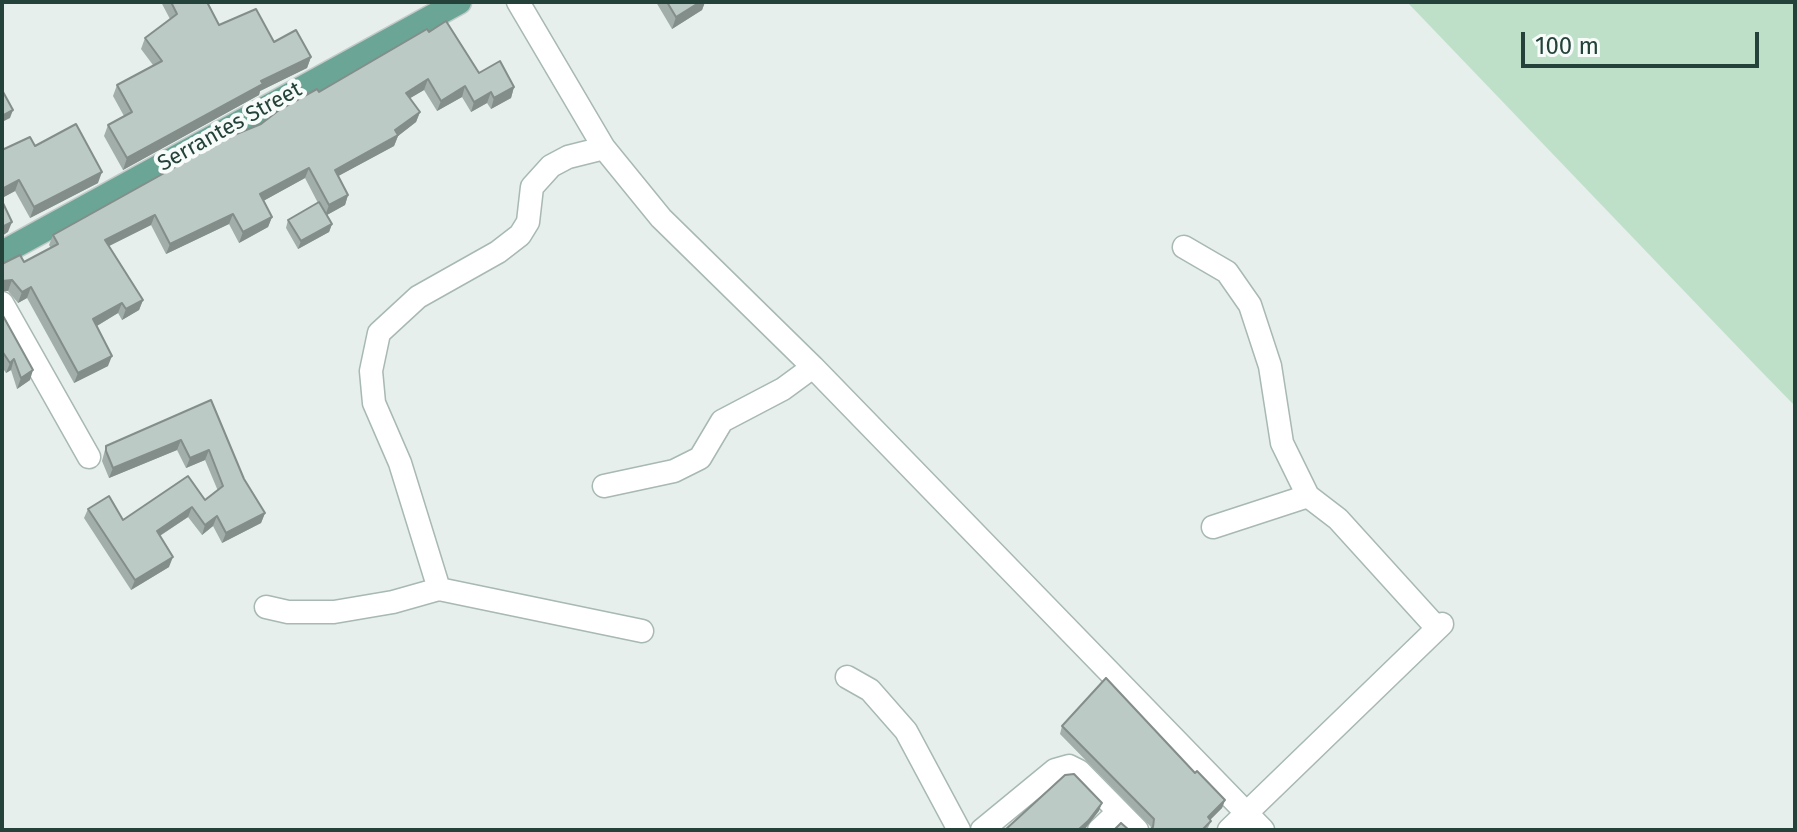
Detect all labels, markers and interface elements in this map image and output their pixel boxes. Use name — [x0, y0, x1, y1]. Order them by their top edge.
scale bar — [1525, 16, 1763, 66]
text: 100 m — [1535, 32, 1599, 60]
street label: Serrantes Street — [153, 77, 307, 177]

